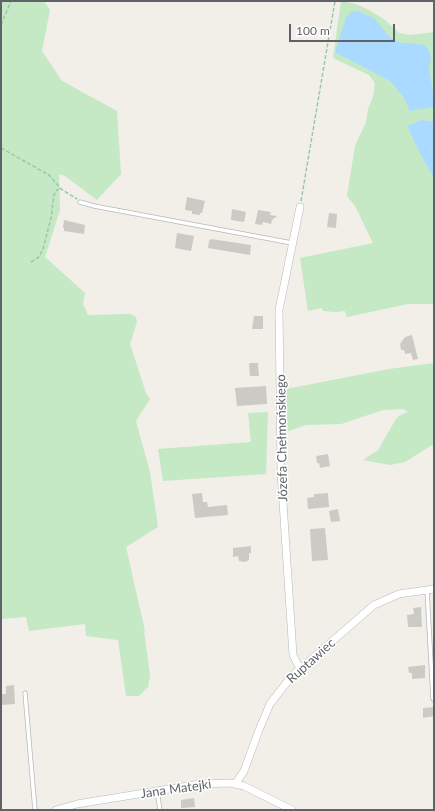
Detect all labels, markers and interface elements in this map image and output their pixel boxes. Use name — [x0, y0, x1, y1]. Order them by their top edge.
scale bar — [291, 16, 397, 42]
text: 100 m — [296, 23, 330, 38]
street label: Józefa Chełmońskiego — [273, 374, 291, 502]
street label: Ruptawiec — [284, 635, 338, 687]
street label: Jana Matejki — [140, 776, 212, 802]

